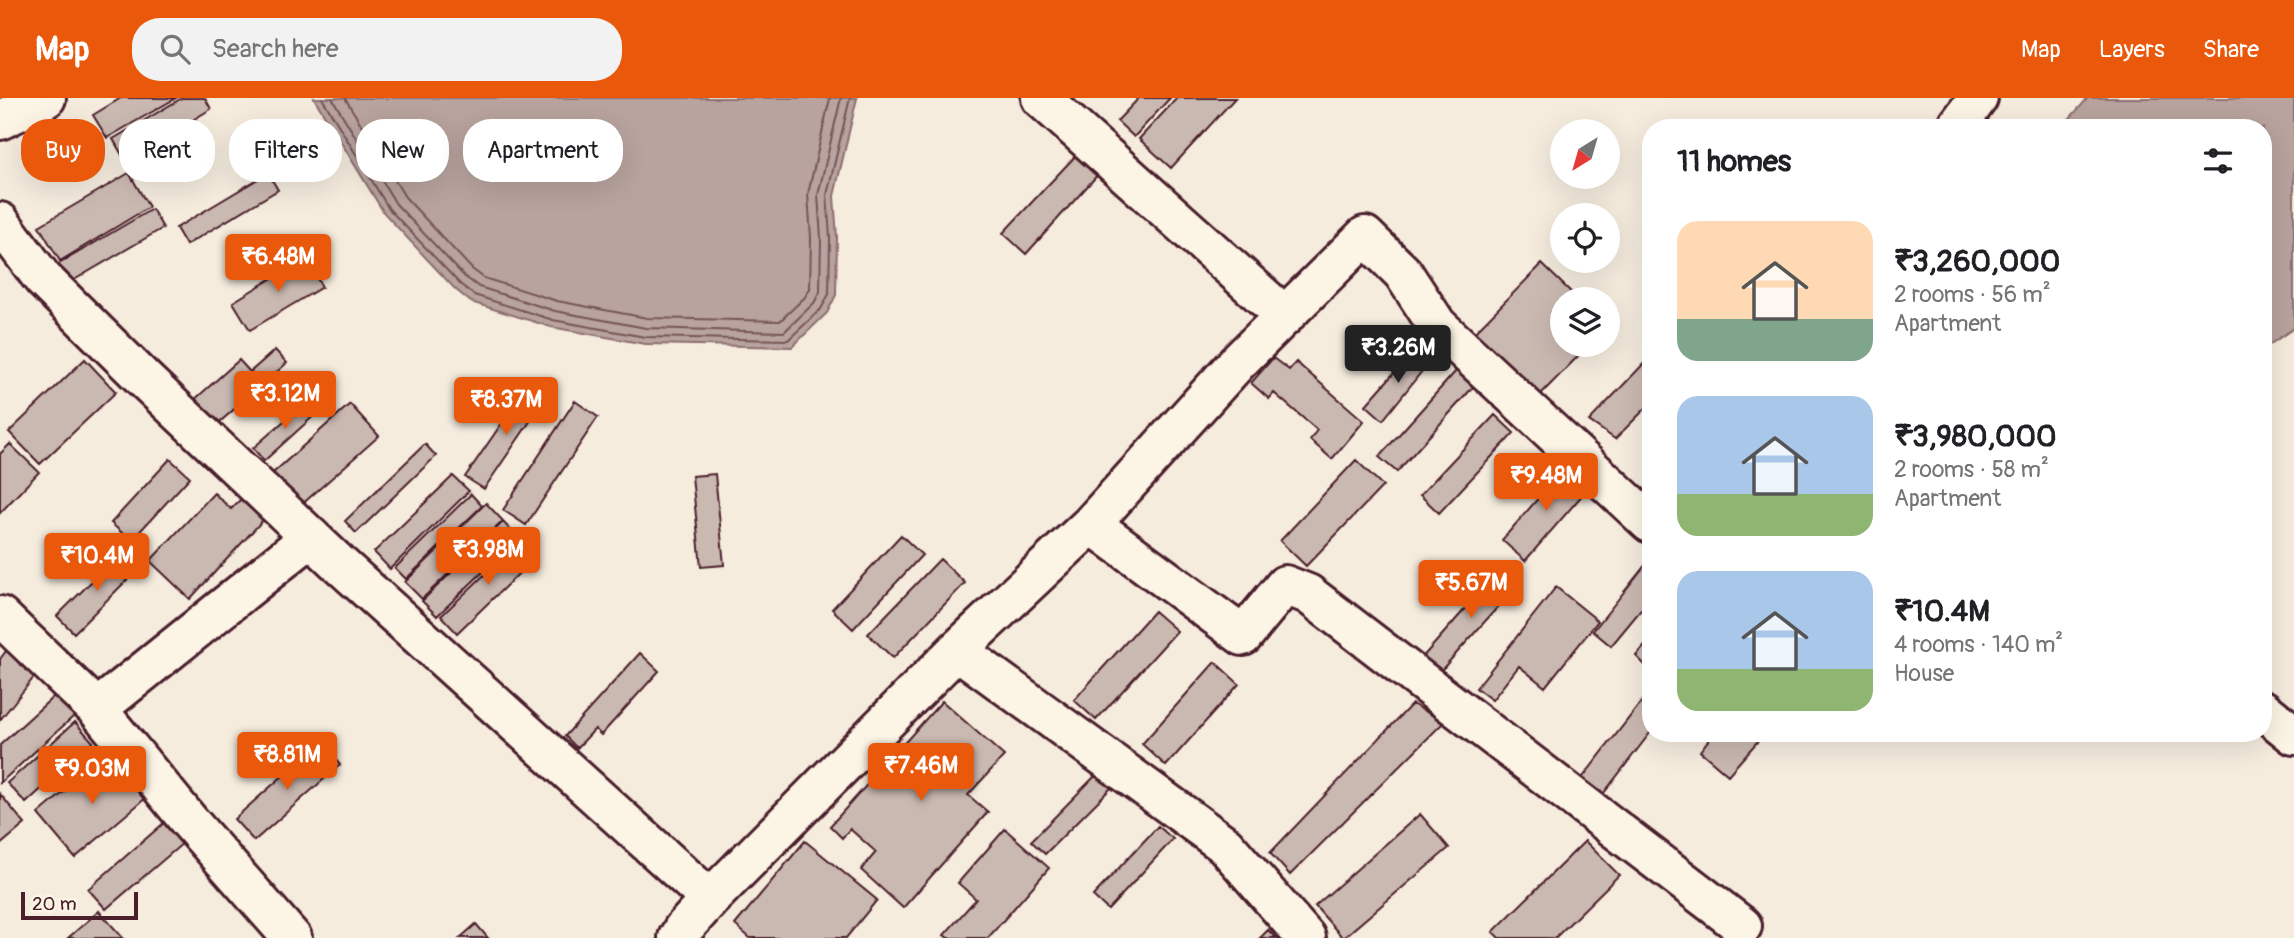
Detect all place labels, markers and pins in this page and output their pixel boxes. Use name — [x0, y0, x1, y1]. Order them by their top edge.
pin: ₹6.48M — [221, 234, 335, 294]
pin: ₹3.26M — [1341, 326, 1455, 385]
pin: ₹3.12M — [228, 372, 342, 431]
pin: ₹8.37M — [449, 378, 563, 437]
pin: ₹9.48M — [1489, 454, 1603, 513]
pin: ₹3.98M — [431, 528, 545, 587]
pin: ₹10.4M — [40, 533, 154, 593]
pin: ₹5.67M — [1414, 560, 1528, 620]
pin: ₹8.81M — [230, 732, 344, 792]
pin: ₹7.46M — [864, 744, 978, 803]
pin: ₹9.03M — [35, 746, 149, 806]

